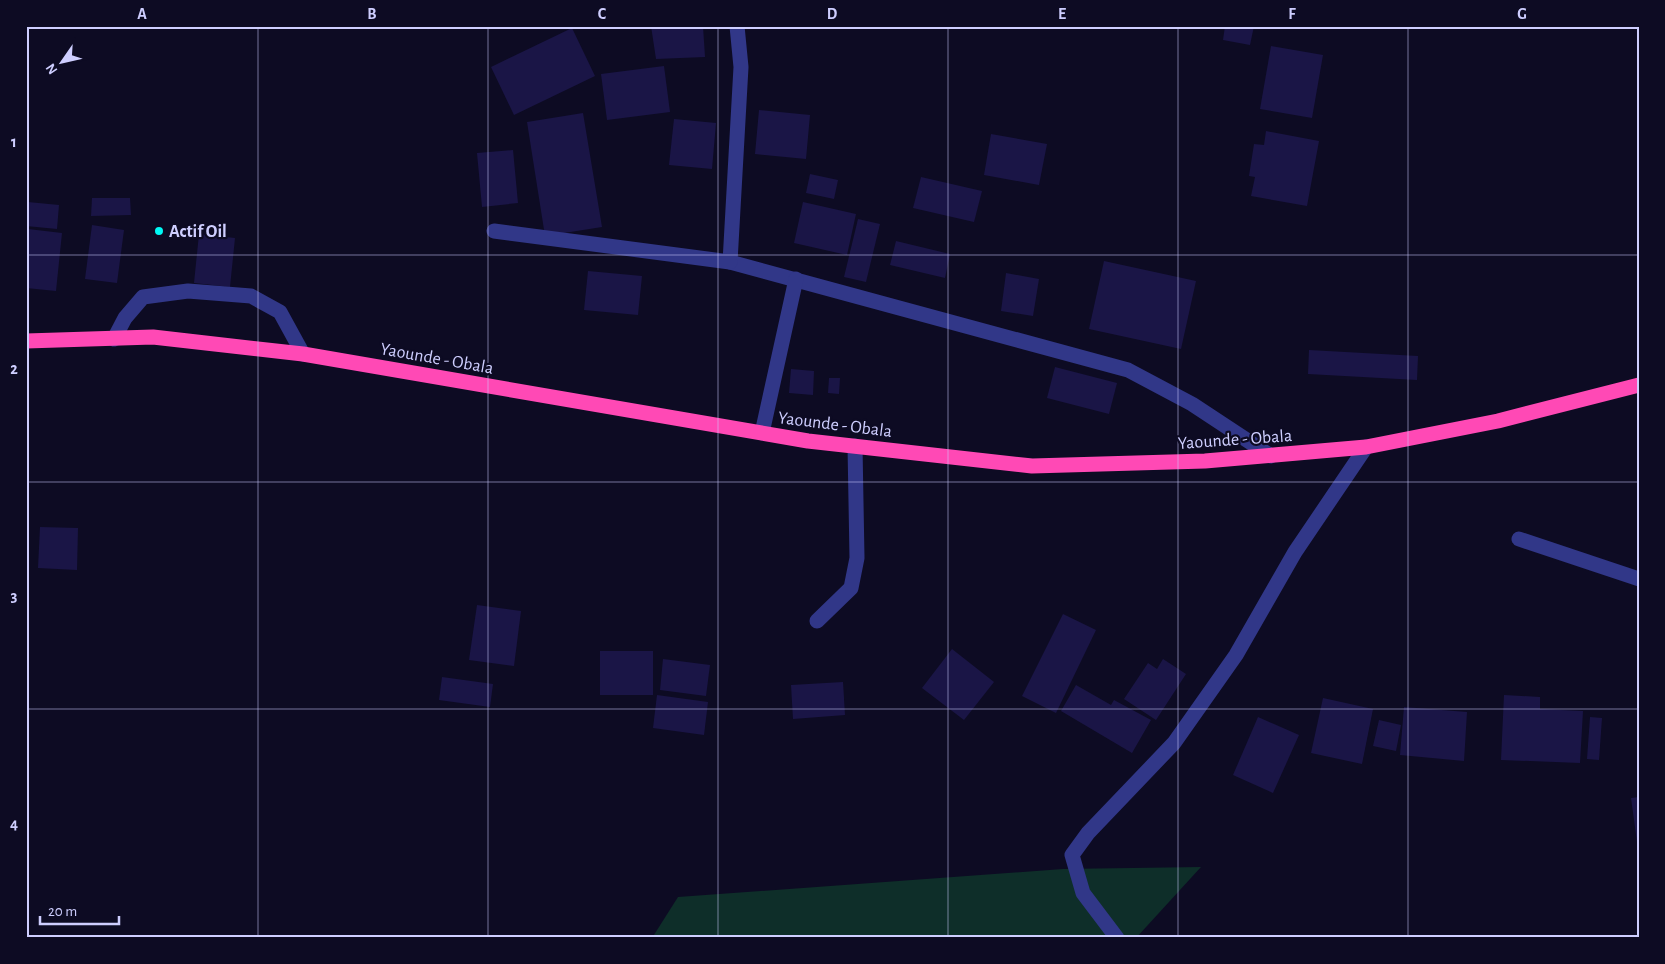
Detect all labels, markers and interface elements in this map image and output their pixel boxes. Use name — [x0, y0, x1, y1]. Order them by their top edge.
text: A — [137, 6, 147, 22]
text: B — [367, 6, 377, 22]
text: C — [598, 6, 607, 22]
text: D — [827, 6, 838, 22]
text: E — [1058, 6, 1066, 22]
text: F — [1288, 6, 1296, 22]
text: G — [1517, 6, 1527, 22]
north arrow — [38, 38, 88, 88]
text: N — [44, 61, 61, 77]
text: 1 — [11, 134, 17, 150]
place label: Actif Oil — [169, 223, 227, 241]
marker: Actif Oil — [153, 225, 165, 237]
street label: Yaounde - Obala — [379, 340, 495, 378]
text: 2 — [10, 361, 18, 377]
street label: Yaounde - Obala — [777, 409, 893, 441]
street label: Yaounde - Obala — [1177, 427, 1293, 453]
text: 3 — [11, 588, 18, 604]
text: 4 — [10, 816, 18, 832]
scale bar — [40, 894, 119, 926]
text: 20 m — [48, 904, 77, 919]

